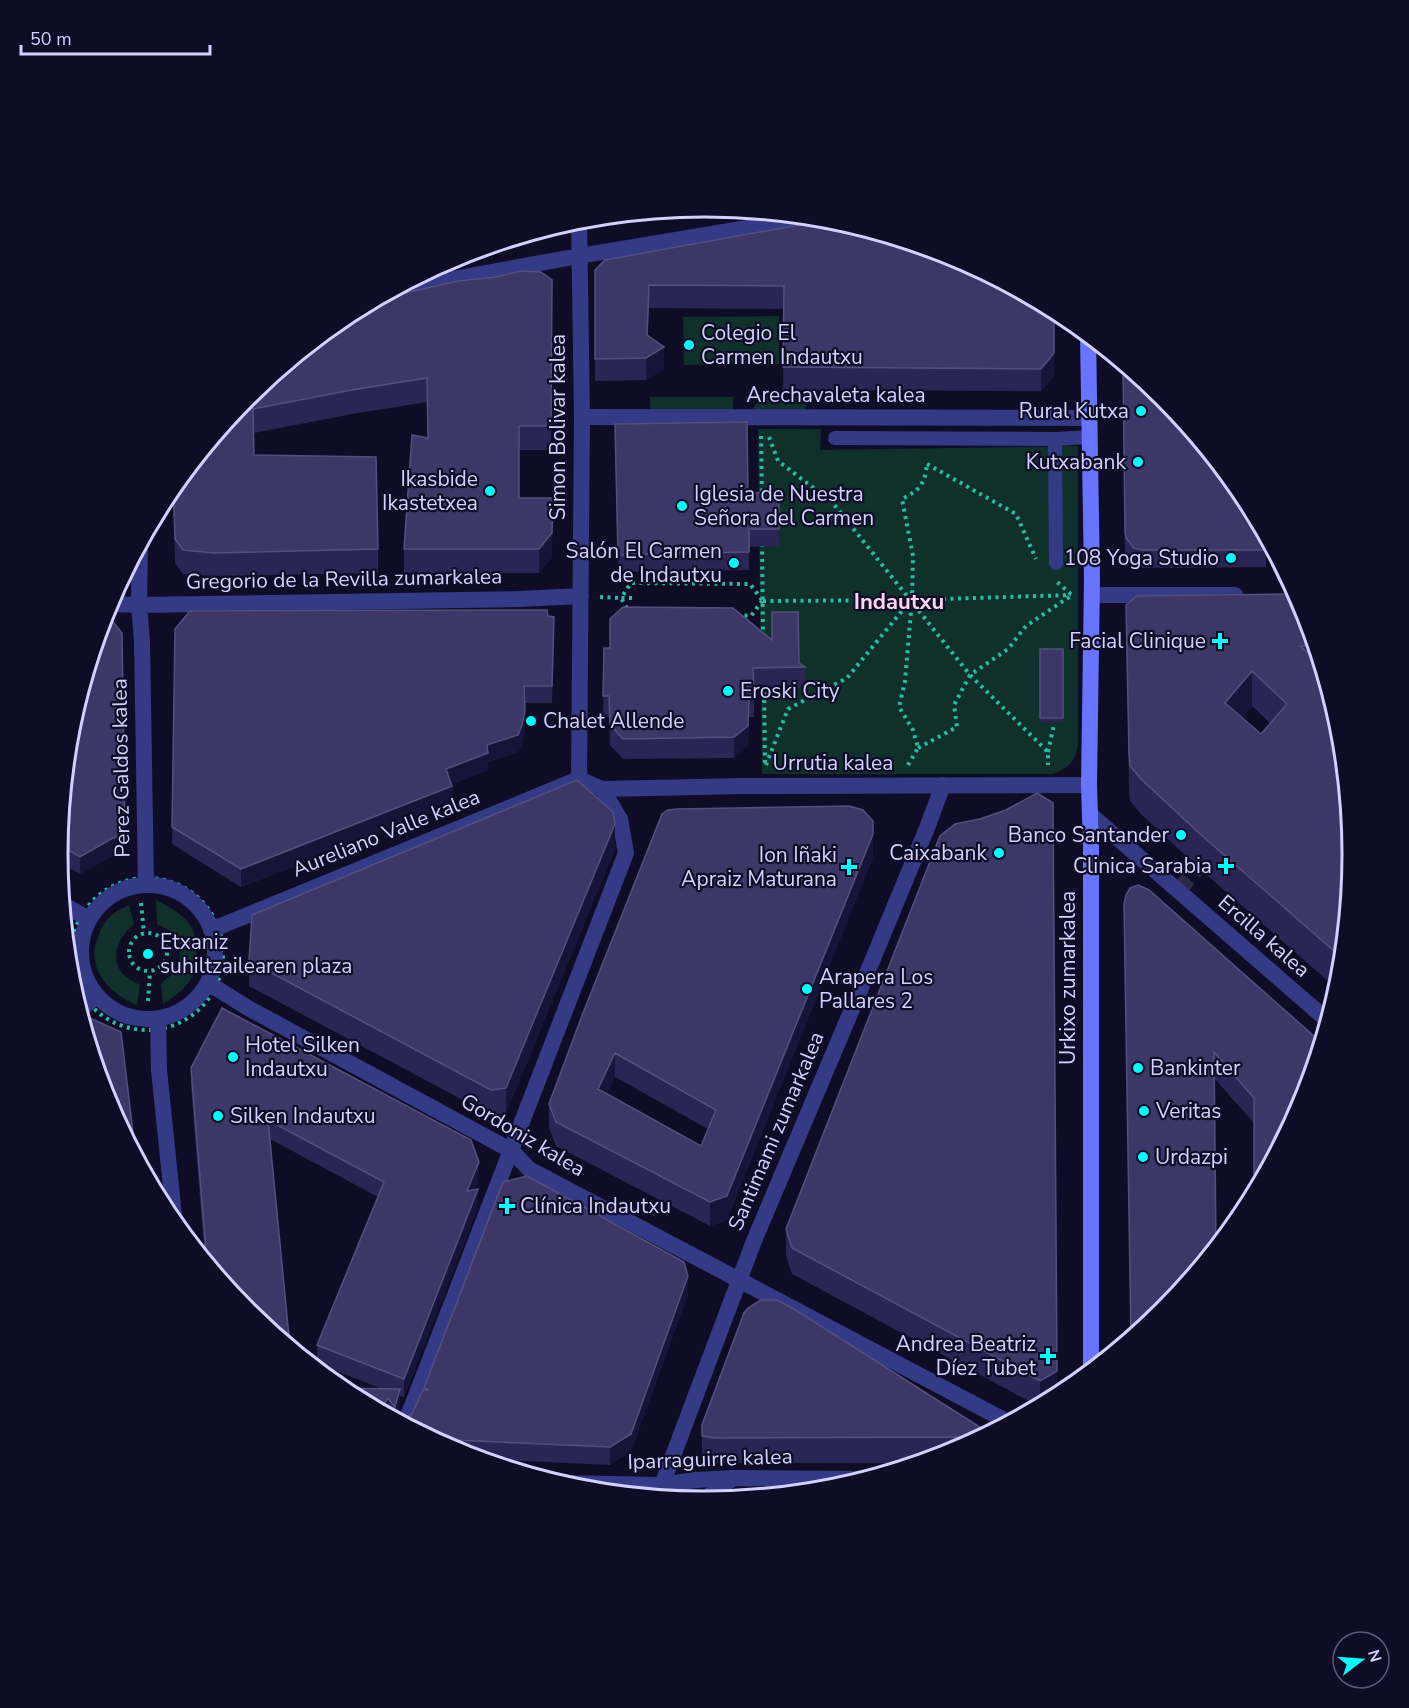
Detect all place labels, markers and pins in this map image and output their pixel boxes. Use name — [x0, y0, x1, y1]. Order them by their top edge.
place label: Colegio El Carmen Indautxu — [701, 319, 863, 371]
marker: Colegio El Carmen Indautxu — [682, 338, 696, 352]
place label: Rural Kutxa — [1019, 397, 1129, 425]
marker: Rural Kutxa — [1134, 404, 1148, 418]
place label: Kutxabank — [1026, 448, 1126, 476]
marker: Kutxabank — [1131, 455, 1145, 469]
place label: Ikasbide Ikastetxea — [382, 465, 478, 517]
place label: Iglesia de Nuestra Señora del Carmen — [694, 480, 874, 532]
marker: Ikasbide Ikastetxea — [483, 484, 497, 498]
marker: Iglesia de Nuestra Señora del Carmen — [675, 499, 689, 513]
place label: Salón El Carmen de Indautxu — [565, 537, 722, 589]
place label: 108 Yoga Studio — [1064, 544, 1219, 572]
marker: 108 Yoga Studio — [1224, 551, 1238, 565]
marker: Salón El Carmen de Indautxu — [727, 556, 741, 570]
place label: Facial Clinique — [1069, 627, 1206, 655]
marker: Facial Clinique — [1211, 632, 1229, 650]
place label: Eroski City — [740, 677, 840, 705]
marker: Eroski City — [721, 684, 735, 698]
place label: Chalet Allende — [543, 707, 684, 735]
marker: Chalet Allende — [524, 714, 538, 728]
place label: Banco Santander — [1008, 821, 1169, 849]
marker: Banco Santander — [1174, 828, 1188, 842]
place label: Caixabank — [889, 839, 987, 867]
place label: Ion Iñaki Apraiz Maturana — [681, 841, 837, 893]
marker: Caixabank — [992, 846, 1006, 860]
place label: Clinica Sarabia — [1073, 852, 1212, 880]
marker: Clinica Sarabia — [1217, 857, 1235, 875]
marker: Ion Iñaki Apraiz Maturana — [842, 860, 856, 874]
place label: Etxaniz suhiltzailearen plaza — [160, 928, 352, 980]
marker: Etxaniz suhiltzailearen plaza — [141, 947, 155, 961]
place label: Arapera Los Pallares 2 — [819, 963, 933, 1015]
marker: Arapera Los Pallares 2 — [800, 982, 814, 996]
place label: Hotel Silken Indautxu — [245, 1031, 360, 1083]
marker: Hotel Silken Indautxu — [226, 1050, 240, 1064]
place label: Bankinter — [1150, 1054, 1241, 1082]
marker: Bankinter — [1131, 1061, 1145, 1075]
place label: Veritas — [1155, 1097, 1221, 1125]
place label: Silken Indautxu — [230, 1102, 376, 1130]
marker: Veritas — [1137, 1104, 1151, 1118]
marker: Silken Indautxu — [211, 1109, 225, 1123]
place label: Urdazpi — [1155, 1143, 1228, 1171]
marker: Urdazpi — [1136, 1150, 1150, 1164]
place label: Clínica Indautxu — [520, 1192, 671, 1220]
marker: Clínica Indautxu — [498, 1197, 516, 1215]
place label: Andrea Beatriz Díez Tubet — [895, 1330, 1037, 1382]
marker: Andrea Beatriz Díez Tubet — [1041, 1349, 1055, 1363]

